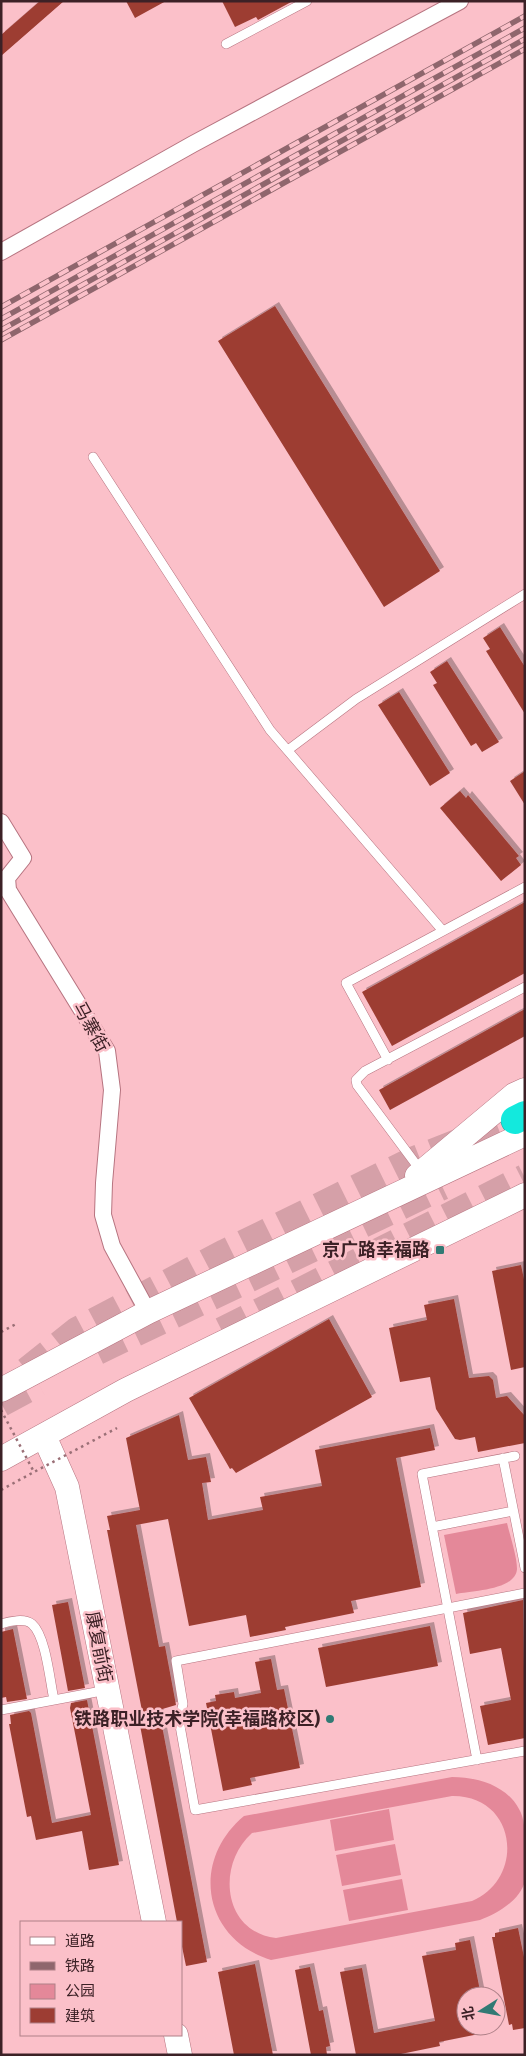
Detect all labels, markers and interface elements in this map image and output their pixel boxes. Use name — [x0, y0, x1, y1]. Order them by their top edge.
street label: 马寨街 — [68, 998, 114, 1056]
place label: 京广路幸福路 — [322, 1239, 430, 1261]
marker: 京广路幸福路 — [434, 1244, 446, 1256]
street label: 康复前街 — [81, 1610, 117, 1684]
place label: 铁路职业技术学院(幸福路校区) — [74, 1708, 320, 1730]
marker: 铁路职业技术学院(幸福路校区) — [324, 1713, 336, 1725]
legend — [20, 1921, 182, 2036]
text: 道路 — [65, 1932, 95, 1950]
text: 铁路 — [65, 1957, 95, 1975]
text: 公园 — [65, 1982, 95, 2000]
north arrow — [456, 1986, 506, 2036]
text: 北 — [459, 2005, 478, 2022]
text: 建筑 — [65, 2007, 95, 2025]

